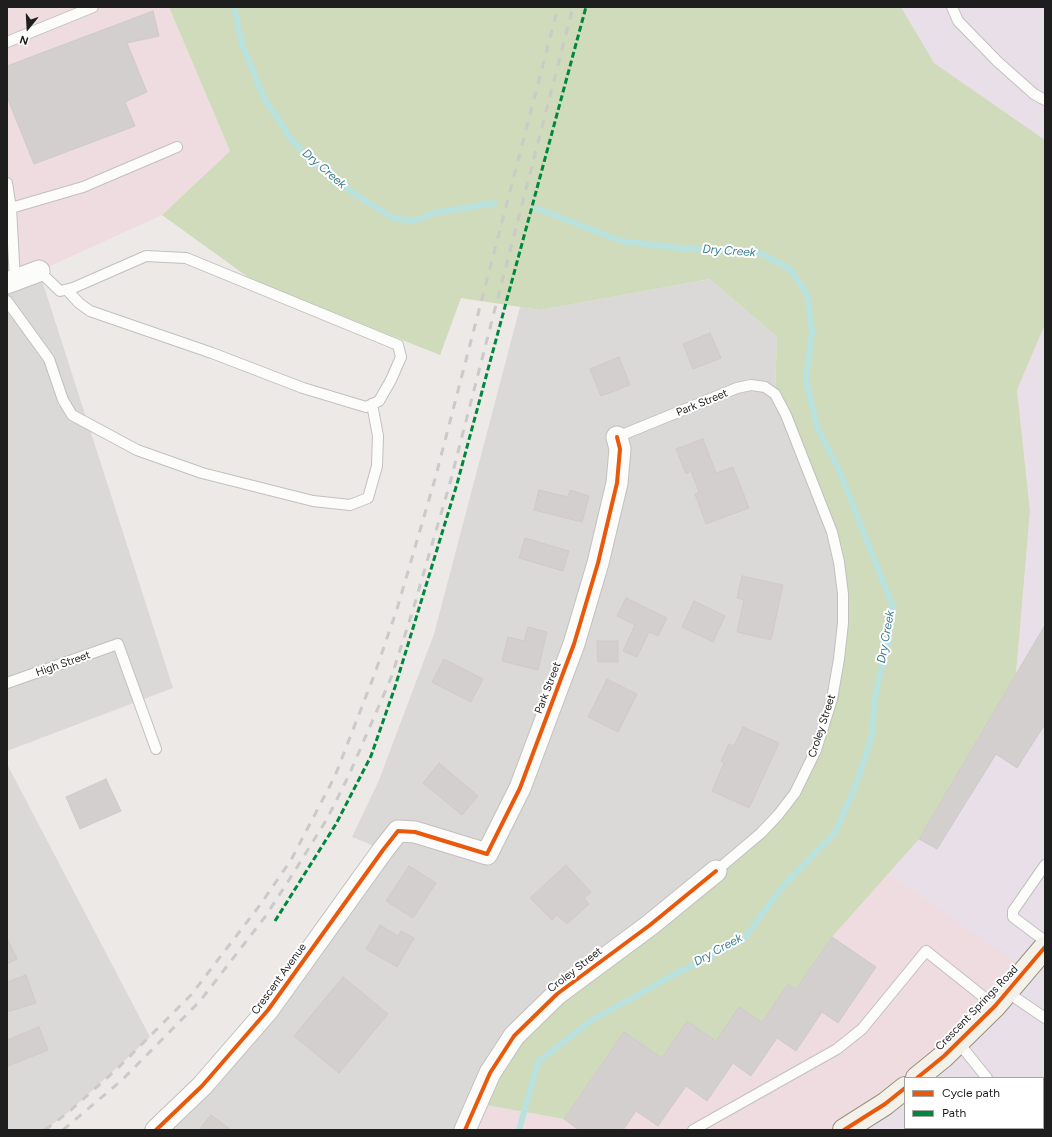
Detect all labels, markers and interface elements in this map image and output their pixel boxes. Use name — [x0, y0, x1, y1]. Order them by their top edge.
north arrow — [8, 8, 48, 48]
text: N — [18, 32, 30, 47]
water label: Dry Creek — [299, 146, 349, 192]
water label: Dry Creek — [702, 242, 756, 260]
street label: Park Street — [674, 387, 730, 419]
water label: Dry Creek — [874, 610, 898, 664]
street label: High Street — [34, 648, 92, 680]
street label: Park Street — [532, 660, 564, 716]
street label: Croley Street — [806, 693, 838, 759]
water label: Dry Creek — [691, 931, 745, 969]
street label: Crescent Avenue — [249, 941, 309, 1017]
street label: Croley Street — [545, 945, 605, 995]
street label: Crescent Springs Road — [933, 963, 1021, 1053]
legend — [904, 1077, 1044, 1129]
text: Cycle path — [942, 1086, 1000, 1100]
text: Path — [942, 1106, 966, 1120]

